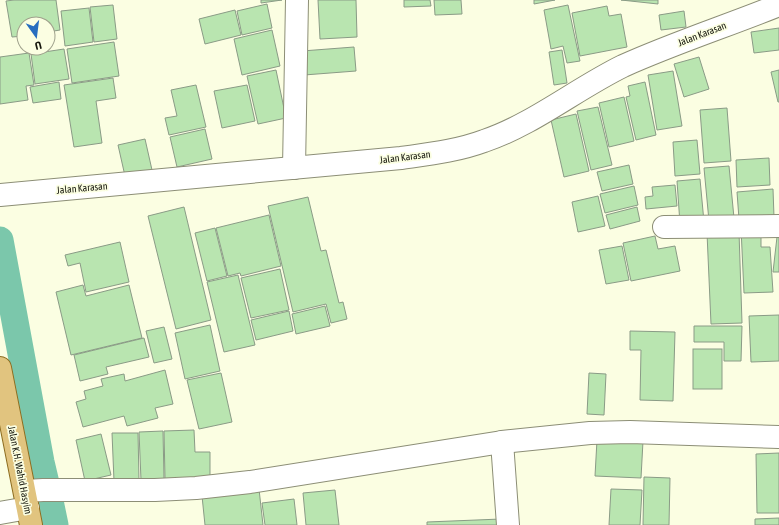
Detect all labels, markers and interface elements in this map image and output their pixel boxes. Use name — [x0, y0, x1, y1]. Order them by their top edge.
north arrow — [16, 16, 56, 56]
street label: Jalan Karasan — [676, 20, 728, 48]
text: U — [34, 39, 43, 52]
street label: Jalan Karasan — [379, 148, 431, 166]
street label: Jalan Karasan — [56, 180, 108, 196]
street label: Jalan K.H. Wahid Hasyim — [6, 425, 34, 515]

